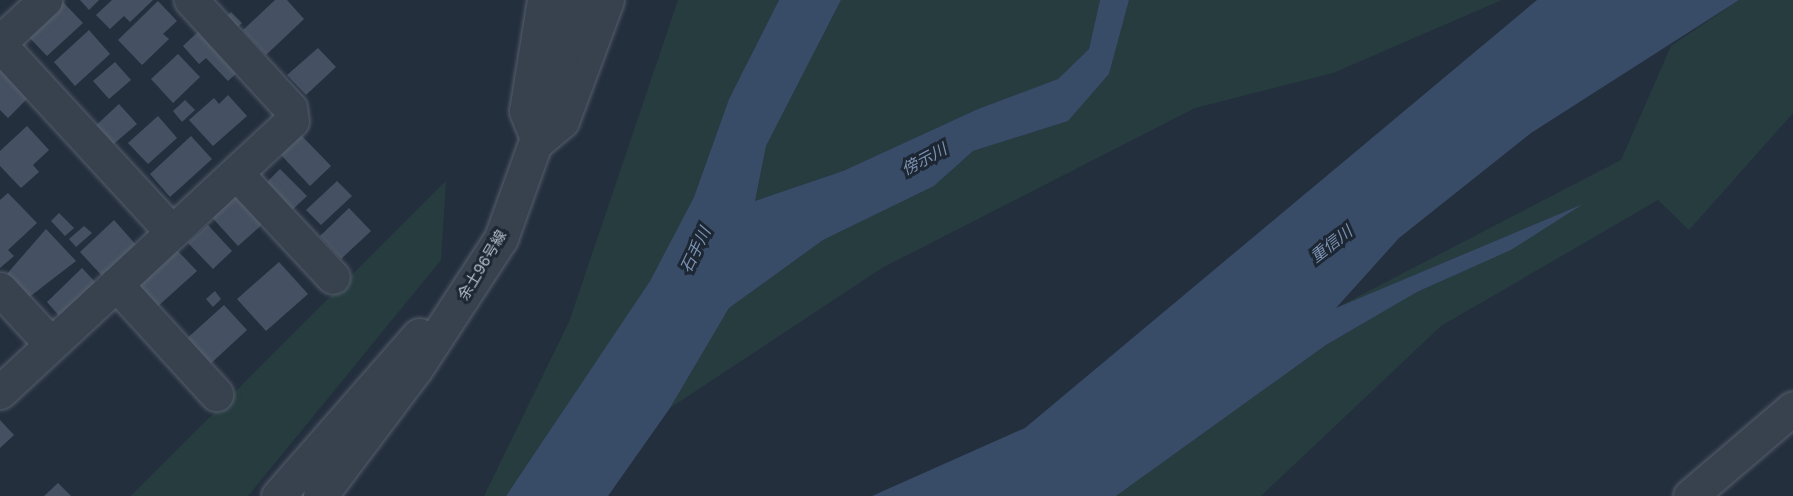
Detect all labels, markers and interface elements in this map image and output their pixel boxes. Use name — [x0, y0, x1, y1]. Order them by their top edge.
water label: 傍示川 — [898, 139, 950, 179]
water label: 重信川 — [1306, 222, 1356, 266]
water label: 石手川 — [676, 224, 714, 276]
street label: 余土96号線 — [454, 227, 510, 303]

